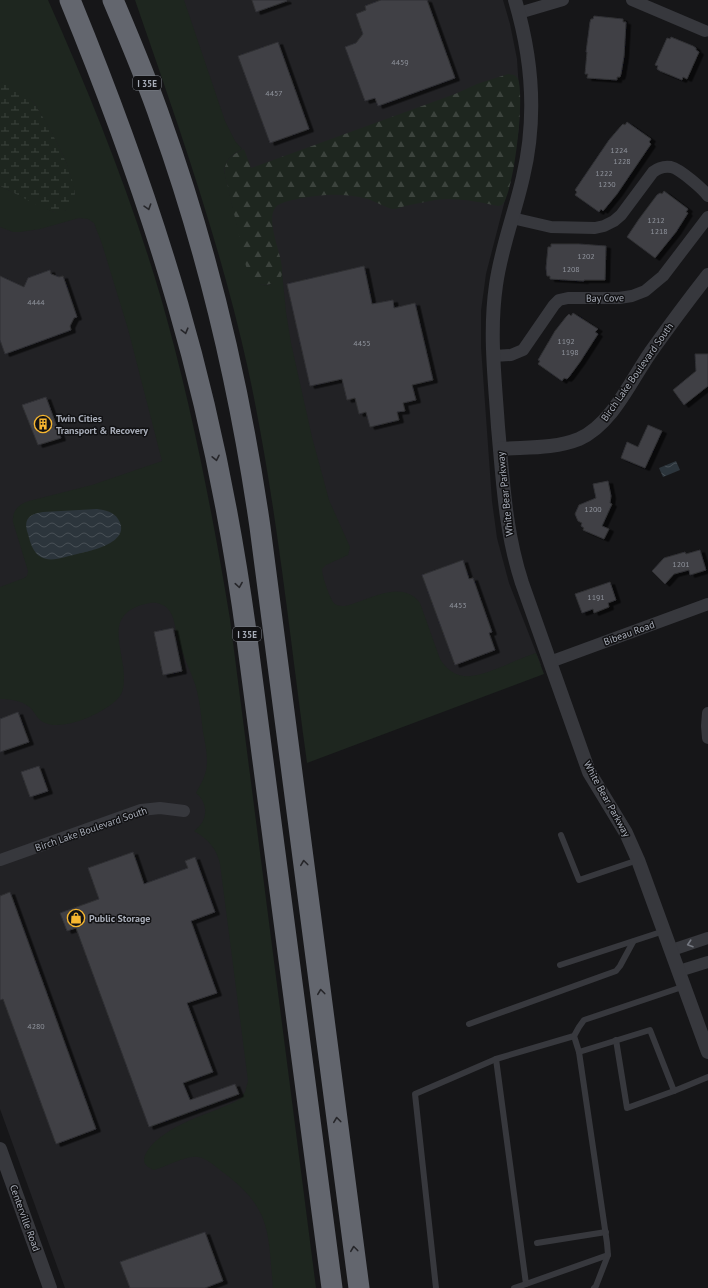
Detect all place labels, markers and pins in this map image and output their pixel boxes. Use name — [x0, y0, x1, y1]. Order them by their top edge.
place label: Twin Cities Transport & Recovery — [56, 412, 148, 437]
building icon: Twin Cities Transport & Recovery — [33, 414, 53, 434]
shop icon: Public Storage — [66, 908, 86, 928]
place label: Public Storage — [89, 912, 150, 925]

